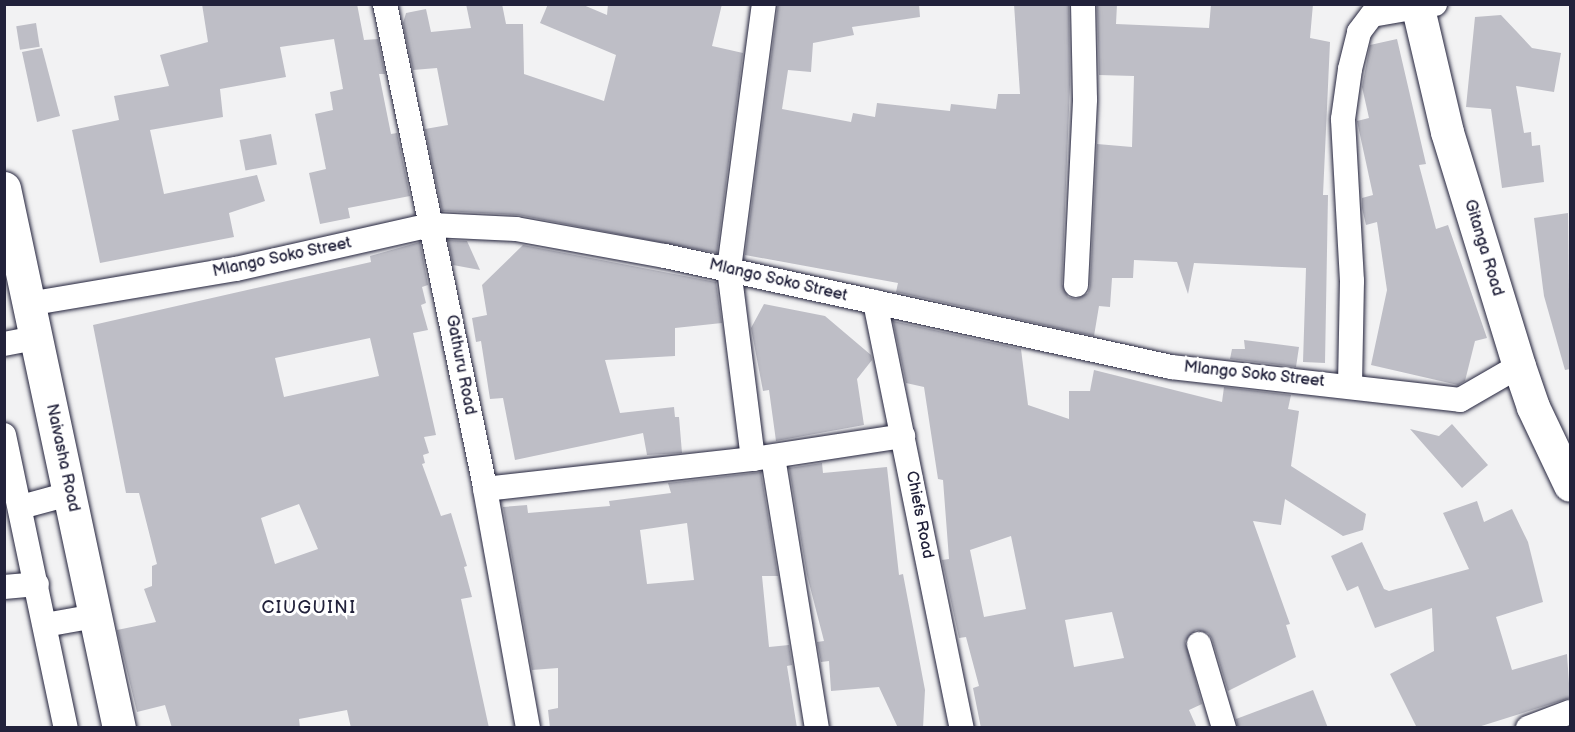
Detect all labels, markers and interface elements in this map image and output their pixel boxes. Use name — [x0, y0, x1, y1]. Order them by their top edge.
street label: Gitanga Road — [1459, 198, 1507, 298]
street label: Mlango Soko Street — [211, 234, 353, 282]
street label: Mlango Soko Street — [707, 256, 849, 306]
street label: Gathuru Road — [441, 313, 479, 417]
street label: Mlango Soko Street — [1183, 358, 1325, 392]
street label: Naivasha Road — [41, 402, 83, 514]
street label: Chiefs Road — [901, 470, 937, 560]
district label: CIUGUINI — [262, 597, 356, 619]

